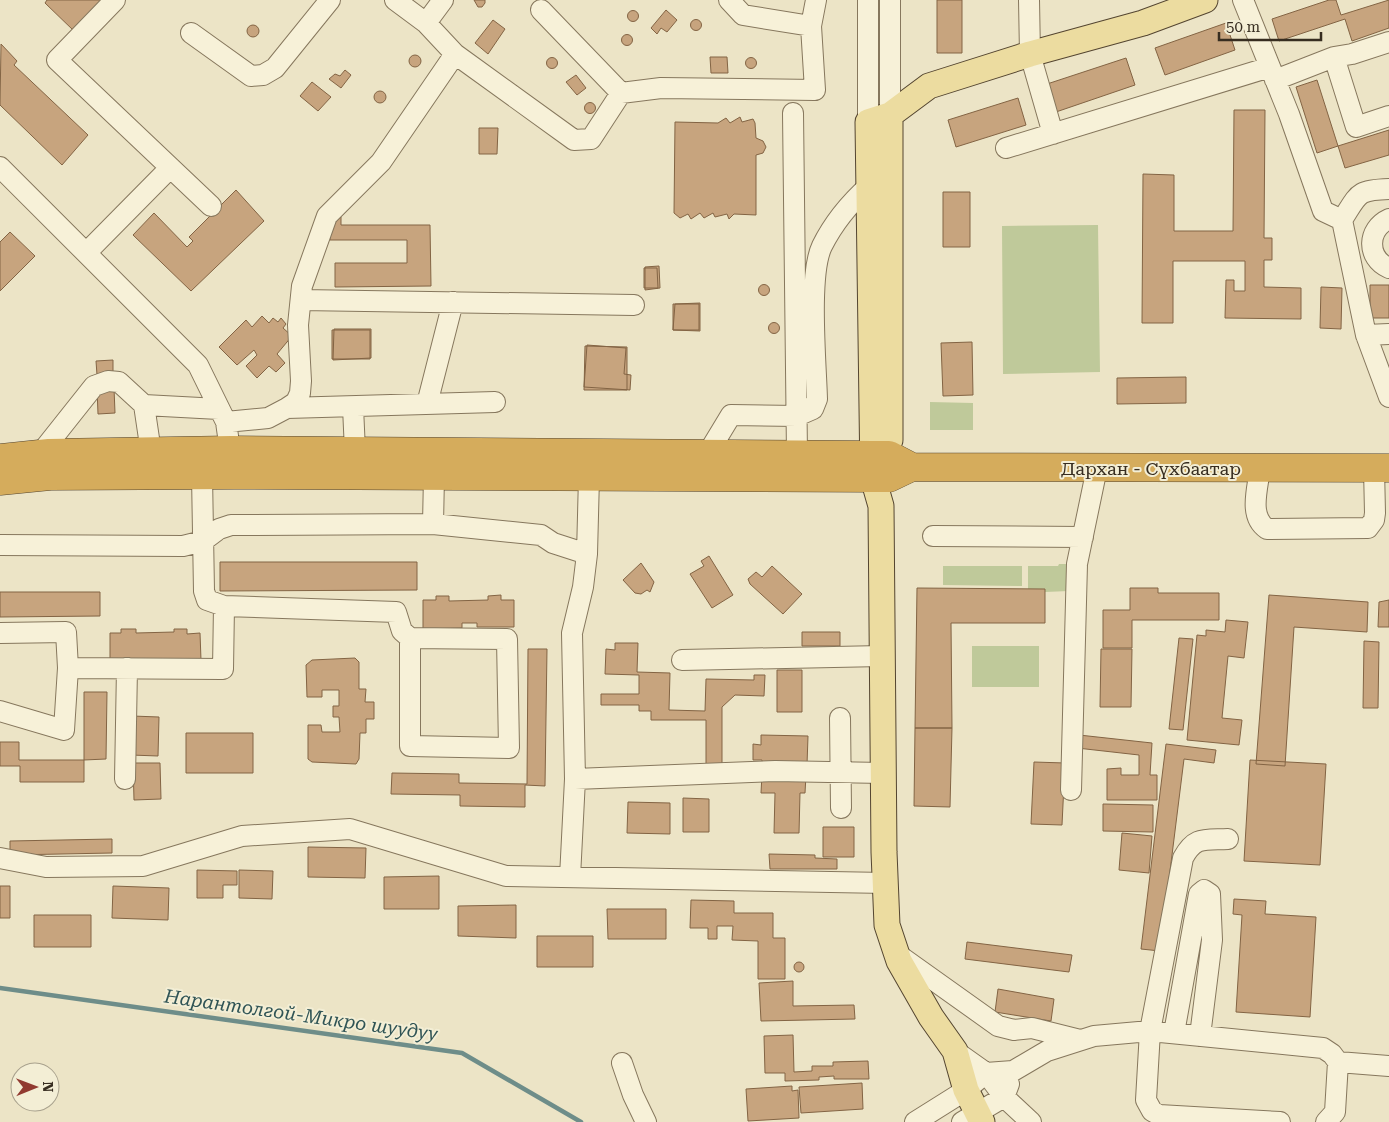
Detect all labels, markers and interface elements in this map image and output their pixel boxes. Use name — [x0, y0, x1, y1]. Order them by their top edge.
scale bar — [1219, 10, 1322, 42]
text: 50 m — [1226, 18, 1261, 36]
street label: Дархан - Сүхбаатар — [1061, 458, 1241, 479]
water label: Нарантолгой-Микро шуудуу — [162, 984, 439, 1046]
north arrow — [10, 1062, 60, 1112]
text: N — [40, 1081, 56, 1093]

